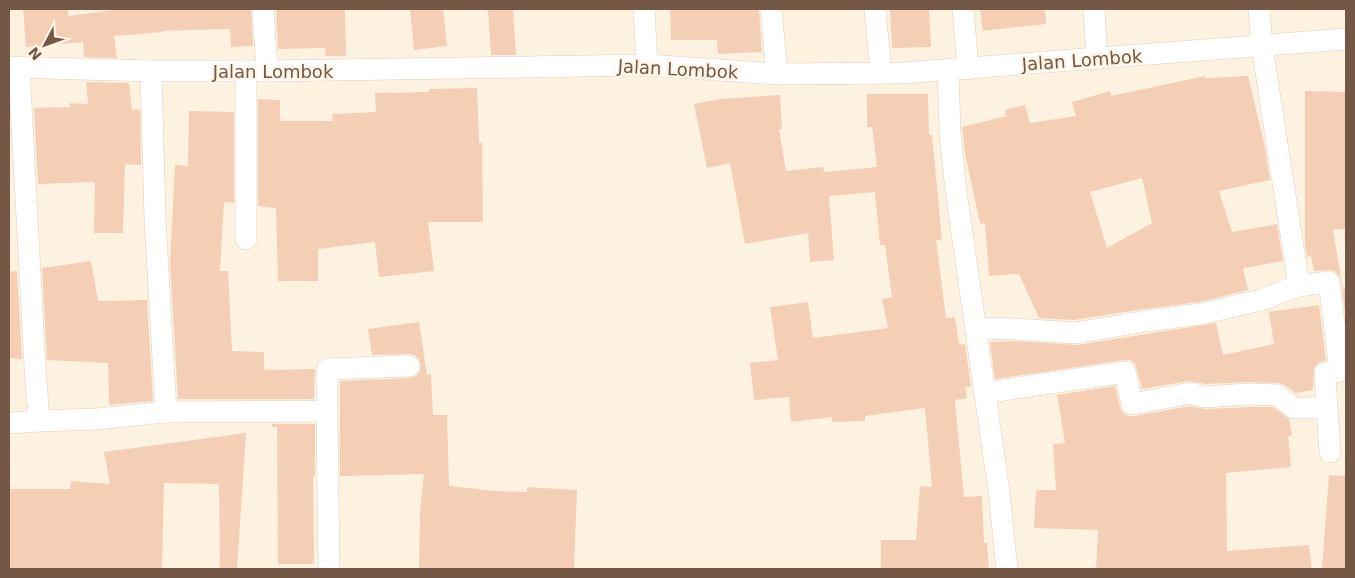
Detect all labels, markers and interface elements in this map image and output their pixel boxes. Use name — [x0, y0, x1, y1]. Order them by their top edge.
north arrow — [20, 20, 70, 70]
text: N — [25, 44, 45, 63]
street label: Jalan Lombok — [1020, 45, 1143, 75]
street label: Jalan Lombok — [616, 55, 739, 83]
street label: Jalan Lombok — [212, 61, 334, 82]

